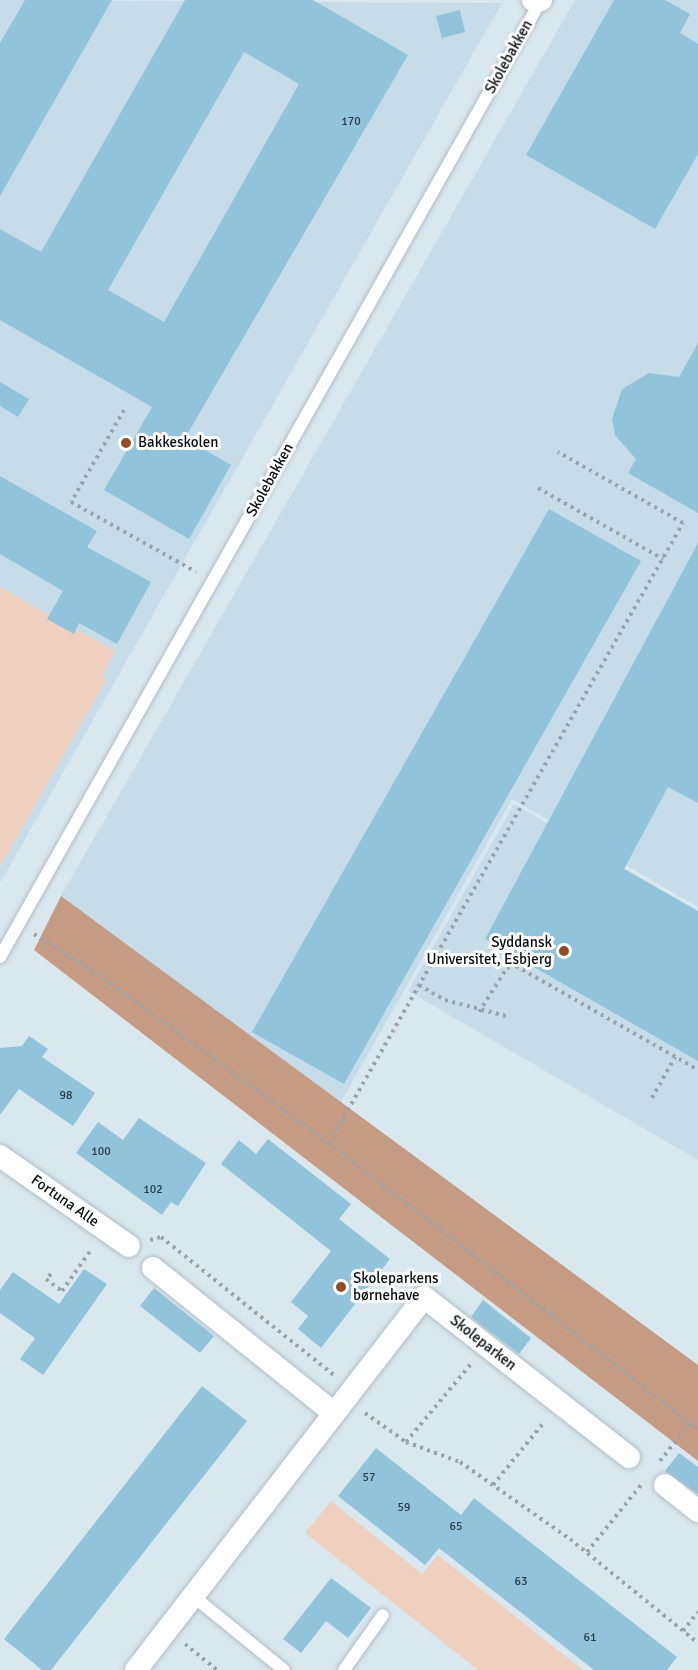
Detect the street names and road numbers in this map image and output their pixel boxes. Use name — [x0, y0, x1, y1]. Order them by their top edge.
street label: Skolebakken — [481, 17, 537, 97]
street label: Skolebakken — [242, 440, 298, 520]
street label: Fortuna Alle — [28, 1171, 102, 1231]
street label: Skoleparken — [446, 1312, 520, 1374]

